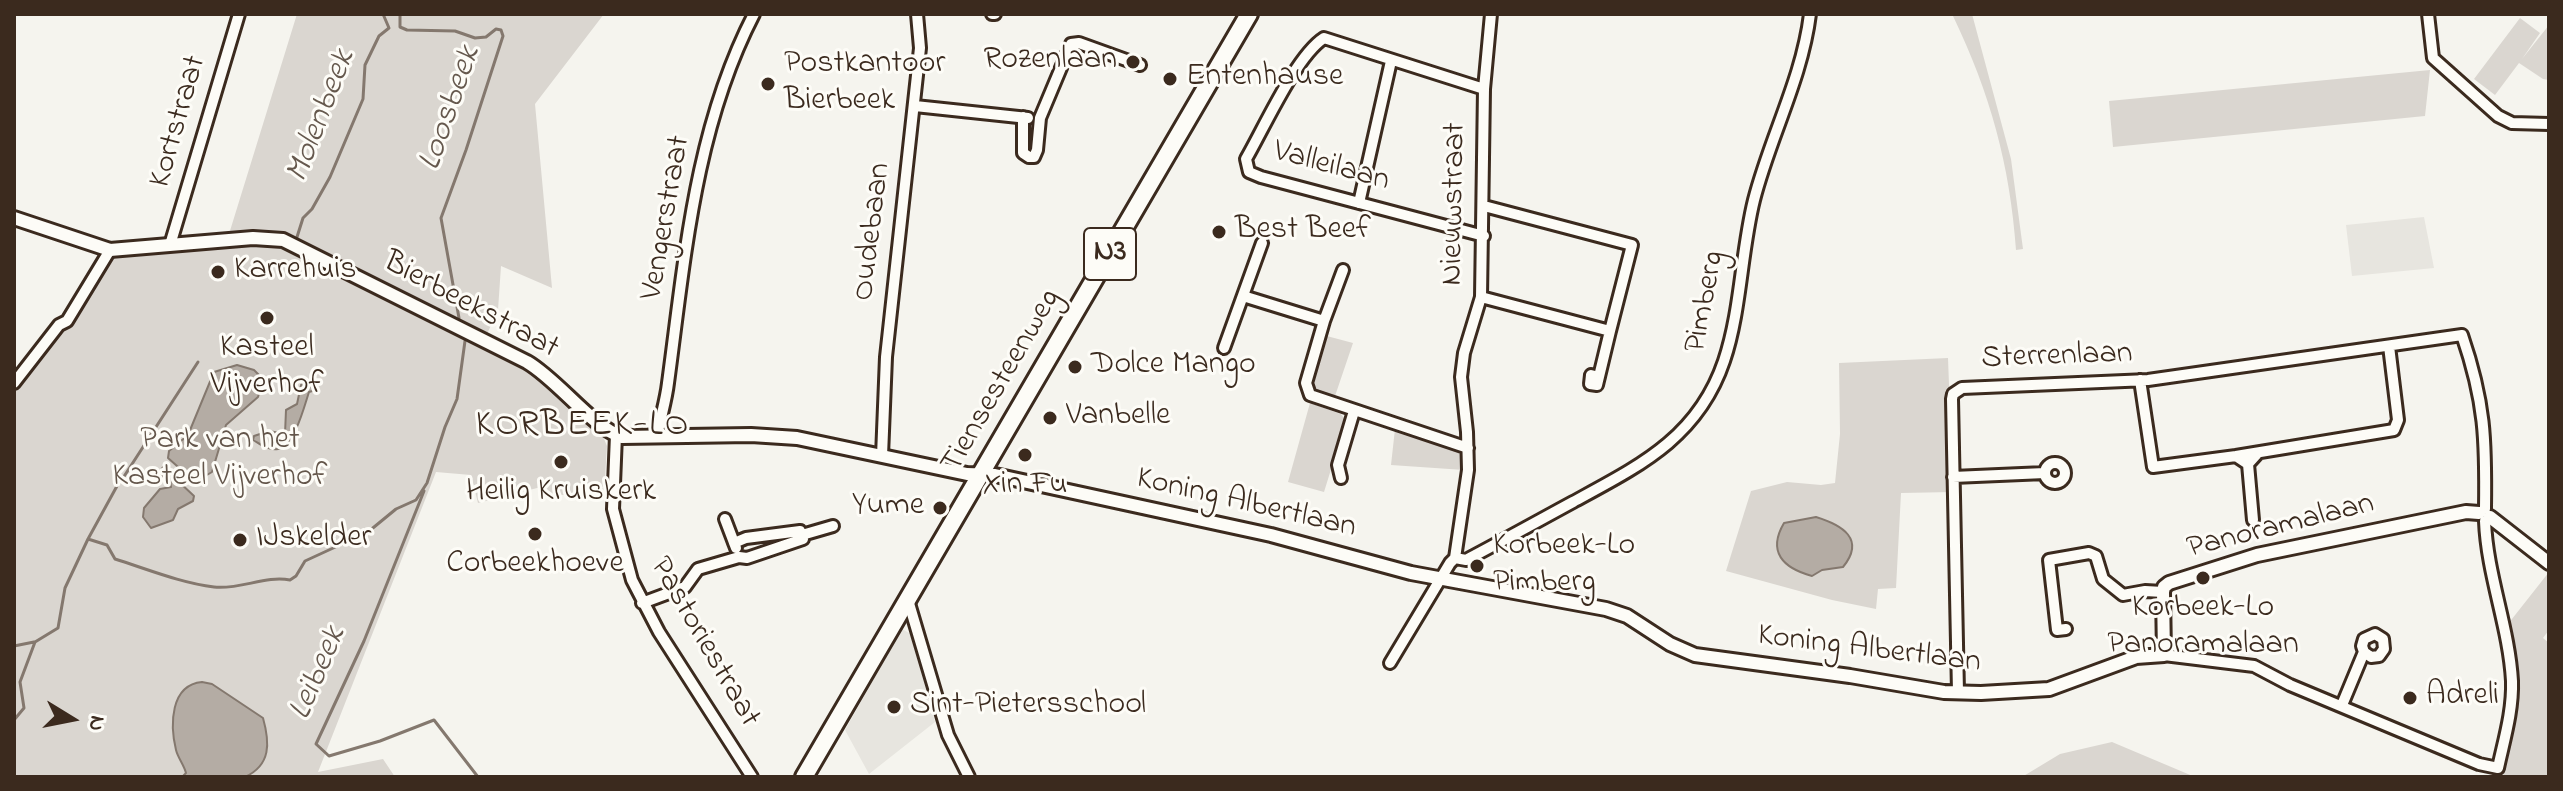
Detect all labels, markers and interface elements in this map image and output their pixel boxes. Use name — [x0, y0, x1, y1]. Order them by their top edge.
water label: Loosbeek — [412, 42, 492, 176]
place label: Rozenlaan — [983, 43, 1117, 81]
water label: Molenbeek — [279, 45, 367, 189]
place label: Postkantoor Bierbeek — [784, 47, 945, 122]
street label: Kortstraat — [143, 52, 217, 192]
marker: Rozenlaan — [1124, 53, 1142, 71]
place label: Entenhause — [1186, 60, 1343, 98]
marker: Entenhause — [1161, 70, 1179, 88]
marker: Postkantoor Bierbeek — [759, 75, 777, 93]
street label: Nieuwstraat — [1435, 122, 1477, 286]
street label: Vengerstraat — [635, 133, 701, 303]
street label: Valleilaan — [1269, 134, 1393, 202]
street label: Oudebaan — [846, 161, 902, 303]
place label: Best Beef — [1235, 213, 1371, 251]
marker: Best Beef — [1210, 223, 1228, 241]
road number: N3 — [1084, 228, 1136, 280]
street label: Bierbeekstraat — [376, 245, 564, 369]
street label: Pimberg — [1678, 248, 1736, 356]
place label: Karrehuis — [234, 253, 356, 291]
marker: Karrehuis — [209, 263, 227, 281]
street label: Tiensesteenweg — [935, 283, 1071, 481]
marker: Kasteel Vijverhof — [258, 309, 276, 327]
place label: Kasteel Vijverhof — [210, 331, 324, 406]
street label: Sterrenlaan — [1981, 336, 2133, 380]
place label: Dolce Mango — [1091, 348, 1256, 386]
marker: Dolce Mango — [1066, 358, 1084, 376]
place label: Vanbelle — [1066, 399, 1170, 437]
district label: KORBEEK-LO — [476, 406, 690, 450]
marker: Vanbelle — [1041, 409, 1059, 427]
park label: Park van het Kasteel Vijverhof — [113, 423, 327, 498]
marker: Xin Fu — [1016, 446, 1034, 464]
marker: Heilig Kruiskerk — [552, 453, 570, 471]
street label: Koning Albertlaan — [1132, 461, 1360, 549]
place label: Xin Fu — [983, 468, 1067, 506]
place label: Heilig Kruiskerk — [466, 475, 656, 513]
street label: Panoramalaan — [2184, 486, 2378, 570]
place label: Yume — [852, 489, 924, 527]
marker: Yume — [931, 499, 949, 517]
place label: IJskelder — [256, 521, 371, 559]
marker: Corbeekhoeve — [526, 525, 544, 543]
place label: Korbeek-Lo Pimberg — [1493, 529, 1635, 604]
marker: IJskelder — [231, 531, 249, 549]
place label: Corbeekhoeve — [446, 547, 624, 585]
street label: Pastoriestraat — [639, 551, 767, 735]
marker: Korbeek-Lo Pimberg — [1468, 557, 1486, 575]
marker: Korbeek-Lo Panoramalaan — [2194, 569, 2212, 587]
place label: Korbeek-Lo Panoramalaan — [2107, 591, 2299, 666]
street label: Koning Albertlaan — [1755, 618, 1983, 684]
water label: Leibeek — [282, 621, 358, 727]
north arrow — [32, 679, 112, 759]
place label: Adreli — [2426, 679, 2499, 717]
place label: Sint-Pietersschool — [910, 688, 1146, 726]
marker: Adreli — [2401, 689, 2419, 707]
marker: Sint-Pietersschool — [885, 698, 903, 716]
text: N — [79, 713, 113, 733]

